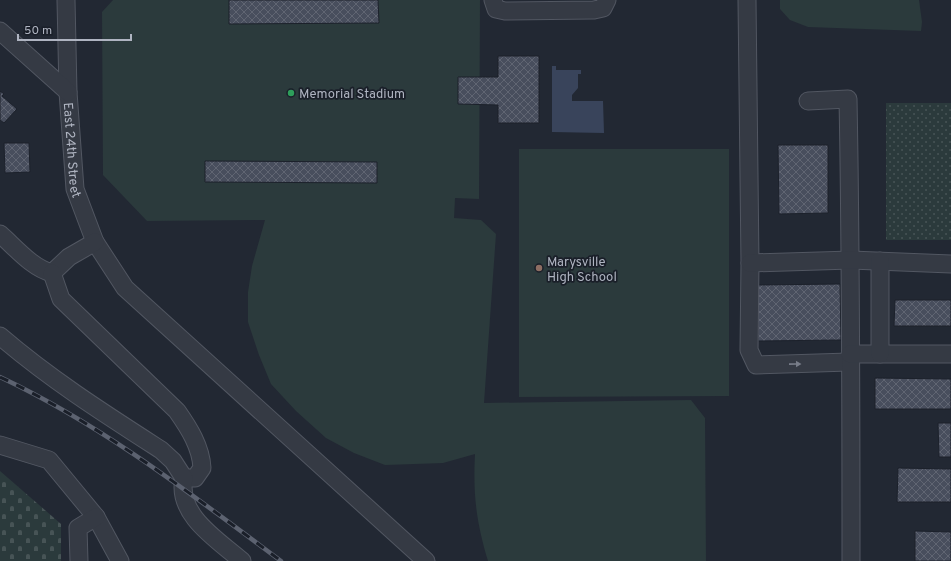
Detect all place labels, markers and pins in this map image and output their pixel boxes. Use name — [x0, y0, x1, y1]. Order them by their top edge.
place label: Memorial Stadium — [299, 87, 405, 103]
marker: Memorial Stadium — [286, 88, 296, 98]
place label: Marysville High School — [547, 255, 617, 286]
marker: Marysville High School — [534, 263, 544, 273]

